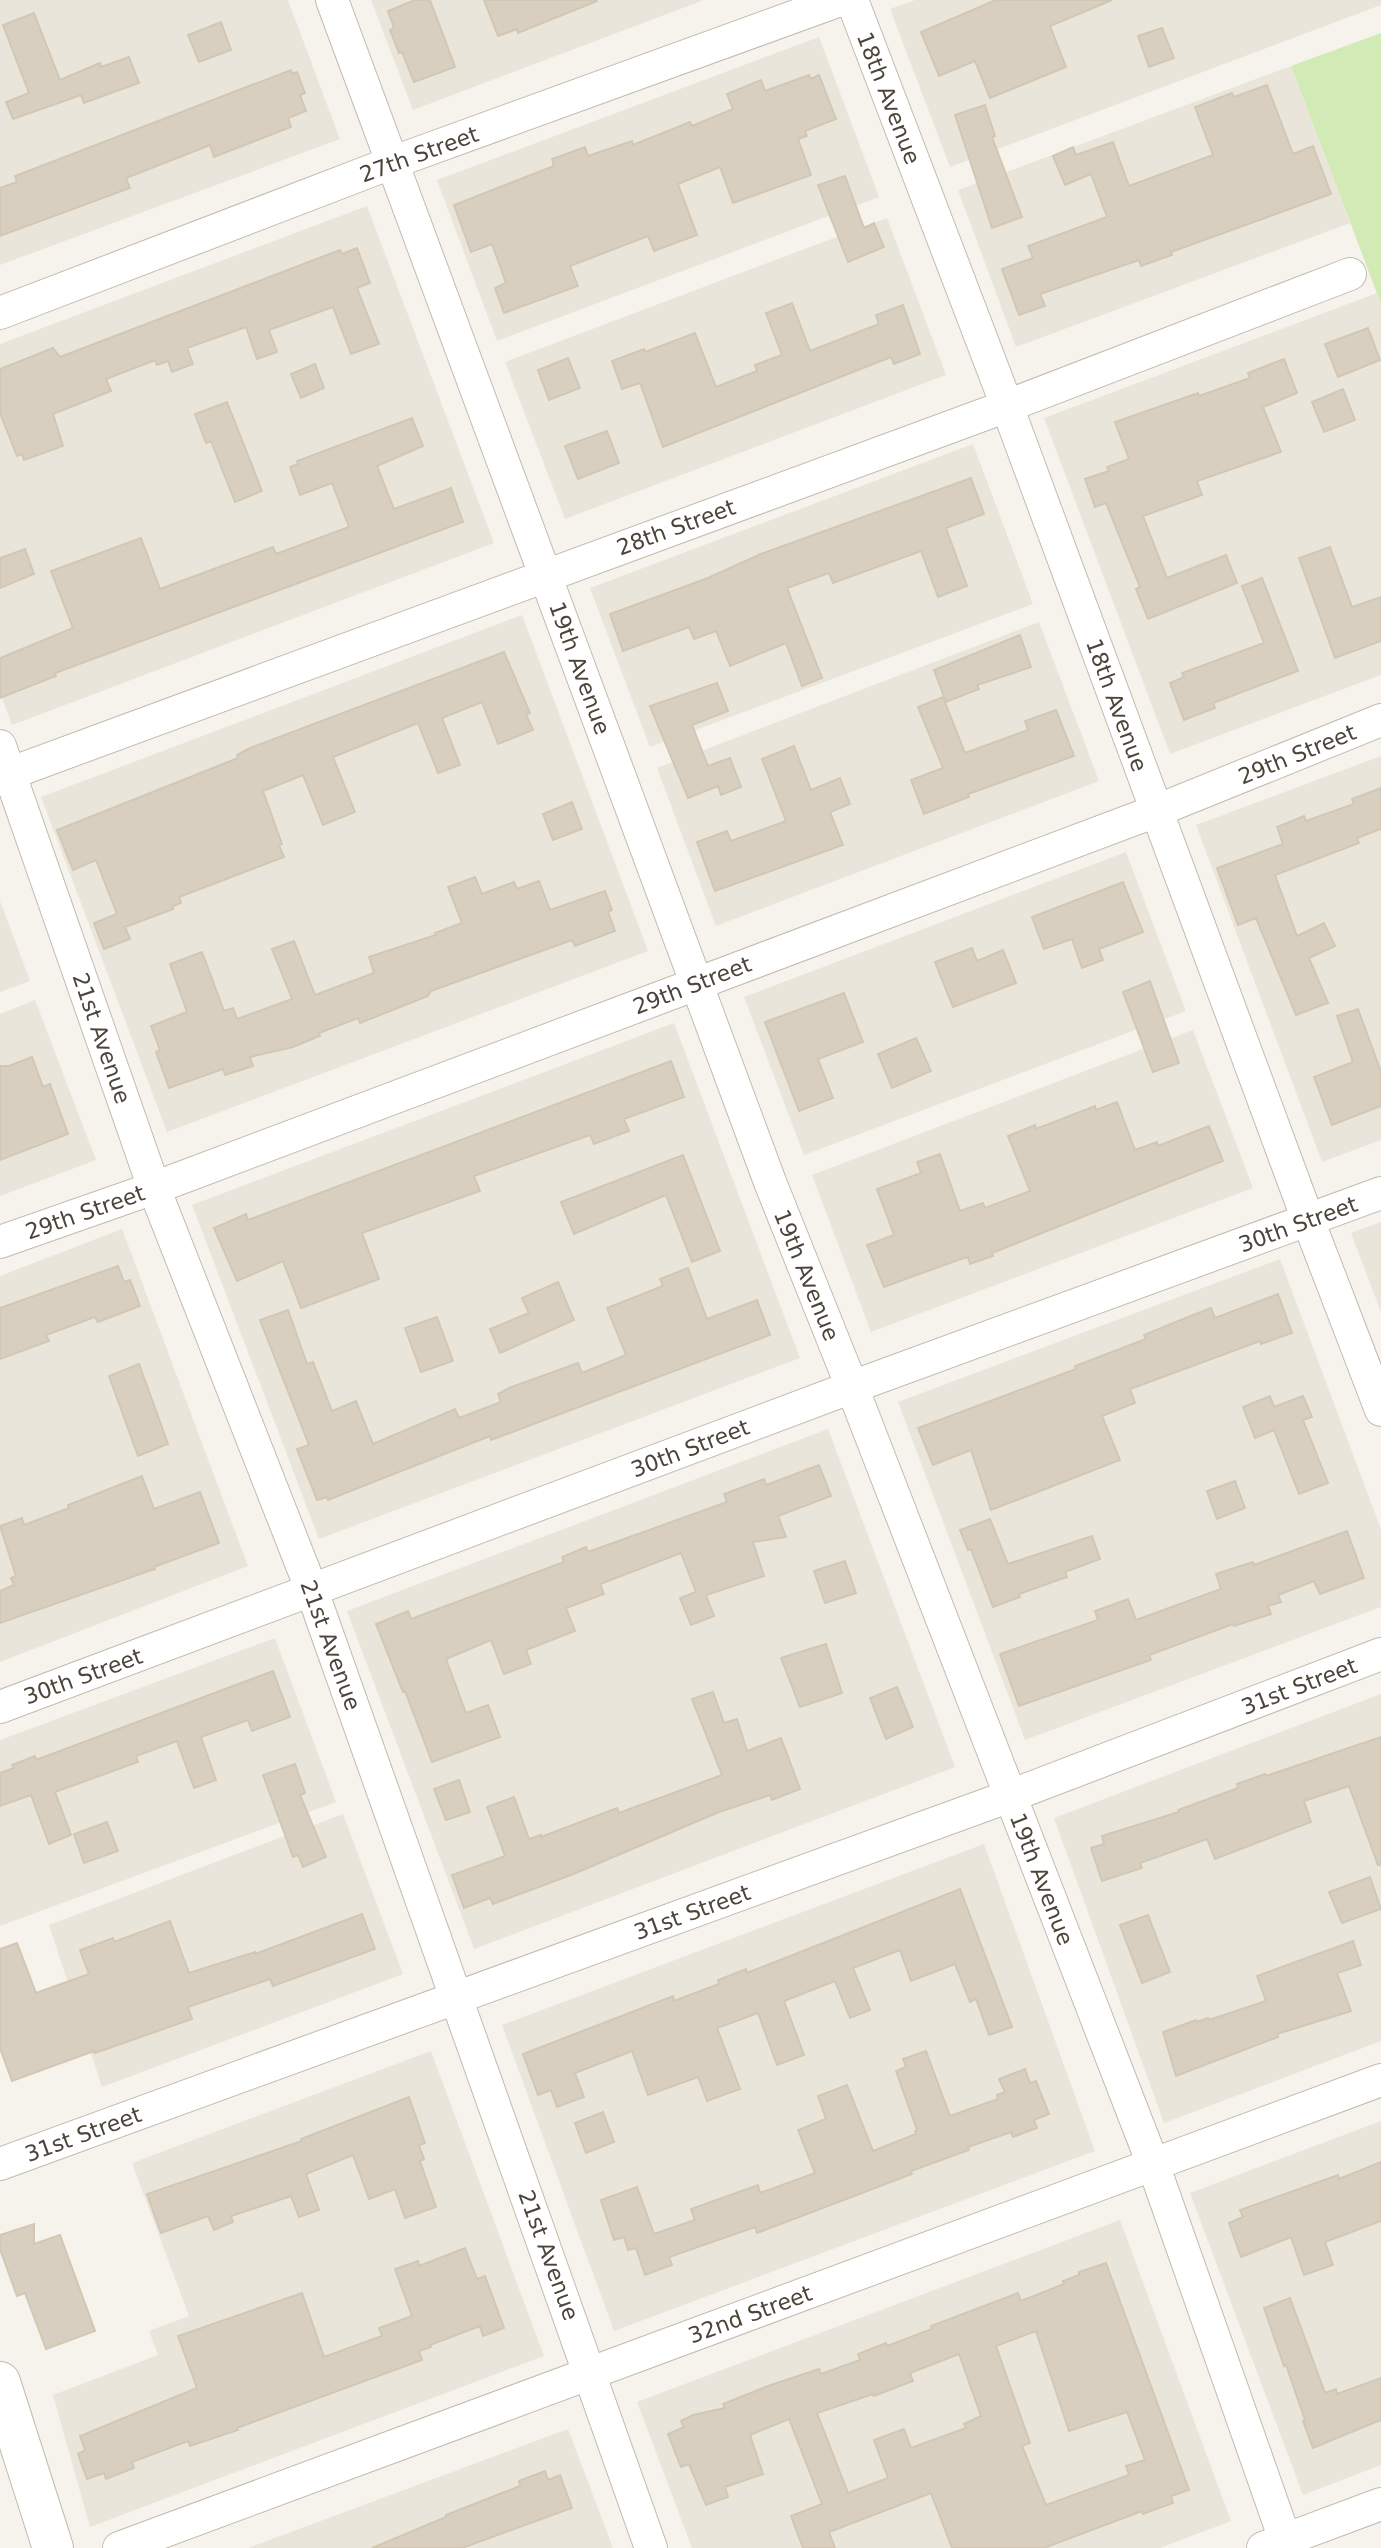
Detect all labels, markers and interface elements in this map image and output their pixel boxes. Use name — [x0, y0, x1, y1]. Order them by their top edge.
street label: 18th Avenue — [852, 29, 925, 168]
street label: 27th Street — [356, 121, 482, 187]
street label: 28th Street — [613, 494, 739, 560]
street label: 19th Avenue — [544, 598, 615, 738]
street label: 18th Avenue — [1081, 635, 1152, 775]
street label: 29th Street — [1235, 719, 1360, 789]
street label: 29th Street — [630, 951, 755, 1019]
street label: 21st Avenue — [67, 969, 136, 1107]
street label: 29th Street — [22, 1180, 148, 1245]
street label: 30th Street — [1235, 1191, 1361, 1257]
street label: 19th Avenue — [769, 1206, 844, 1344]
street label: 30th Street — [628, 1414, 753, 1482]
street label: 21st Avenue — [295, 1577, 366, 1714]
street label: 30th Street — [20, 1643, 146, 1709]
street label: 31st Street — [1238, 1653, 1361, 1720]
street label: 19th Avenue — [1005, 1810, 1078, 1949]
street label: 31st Street — [631, 1880, 754, 1945]
street label: 31st Street — [22, 2102, 145, 2167]
street label: 21st Avenue — [513, 2187, 584, 2324]
street label: 32nd Street — [685, 2280, 816, 2348]

